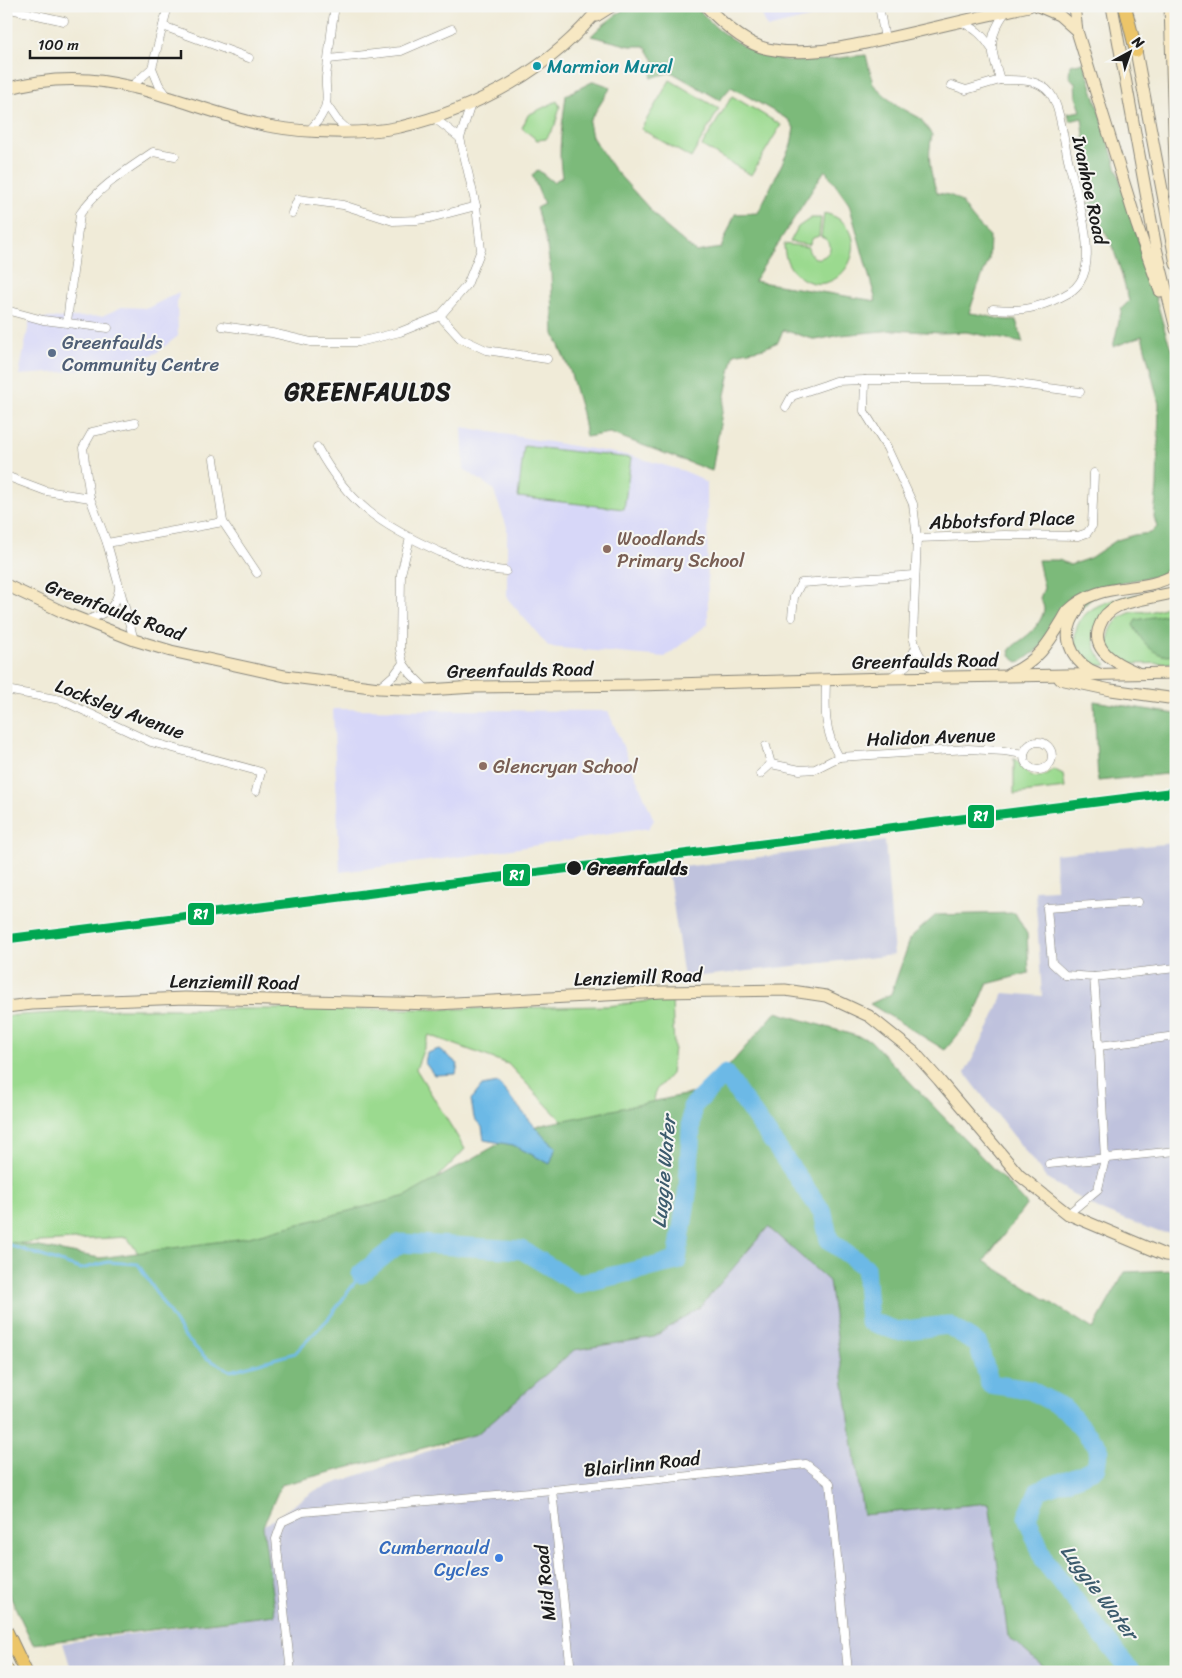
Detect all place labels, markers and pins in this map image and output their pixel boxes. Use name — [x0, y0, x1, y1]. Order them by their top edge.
place label: Marmion Mural — [547, 50, 673, 83]
marker: Marmion Mural — [531, 60, 543, 72]
place label: Greenfaulds Community Centre — [62, 326, 220, 381]
marker: Greenfaulds Community Centre — [46, 347, 58, 359]
place label: Woodlands Primary School — [617, 522, 745, 577]
marker: Woodlands Primary School — [601, 543, 613, 555]
place label: Glencryan School — [493, 750, 639, 783]
marker: Glencryan School — [477, 760, 489, 772]
place label: Greenfaulds — [586, 852, 689, 885]
marker: Greenfaulds — [565, 859, 583, 877]
place label: Cumbernauld Cycles — [379, 1531, 491, 1586]
marker: Cumbernauld Cycles — [493, 1552, 505, 1564]

